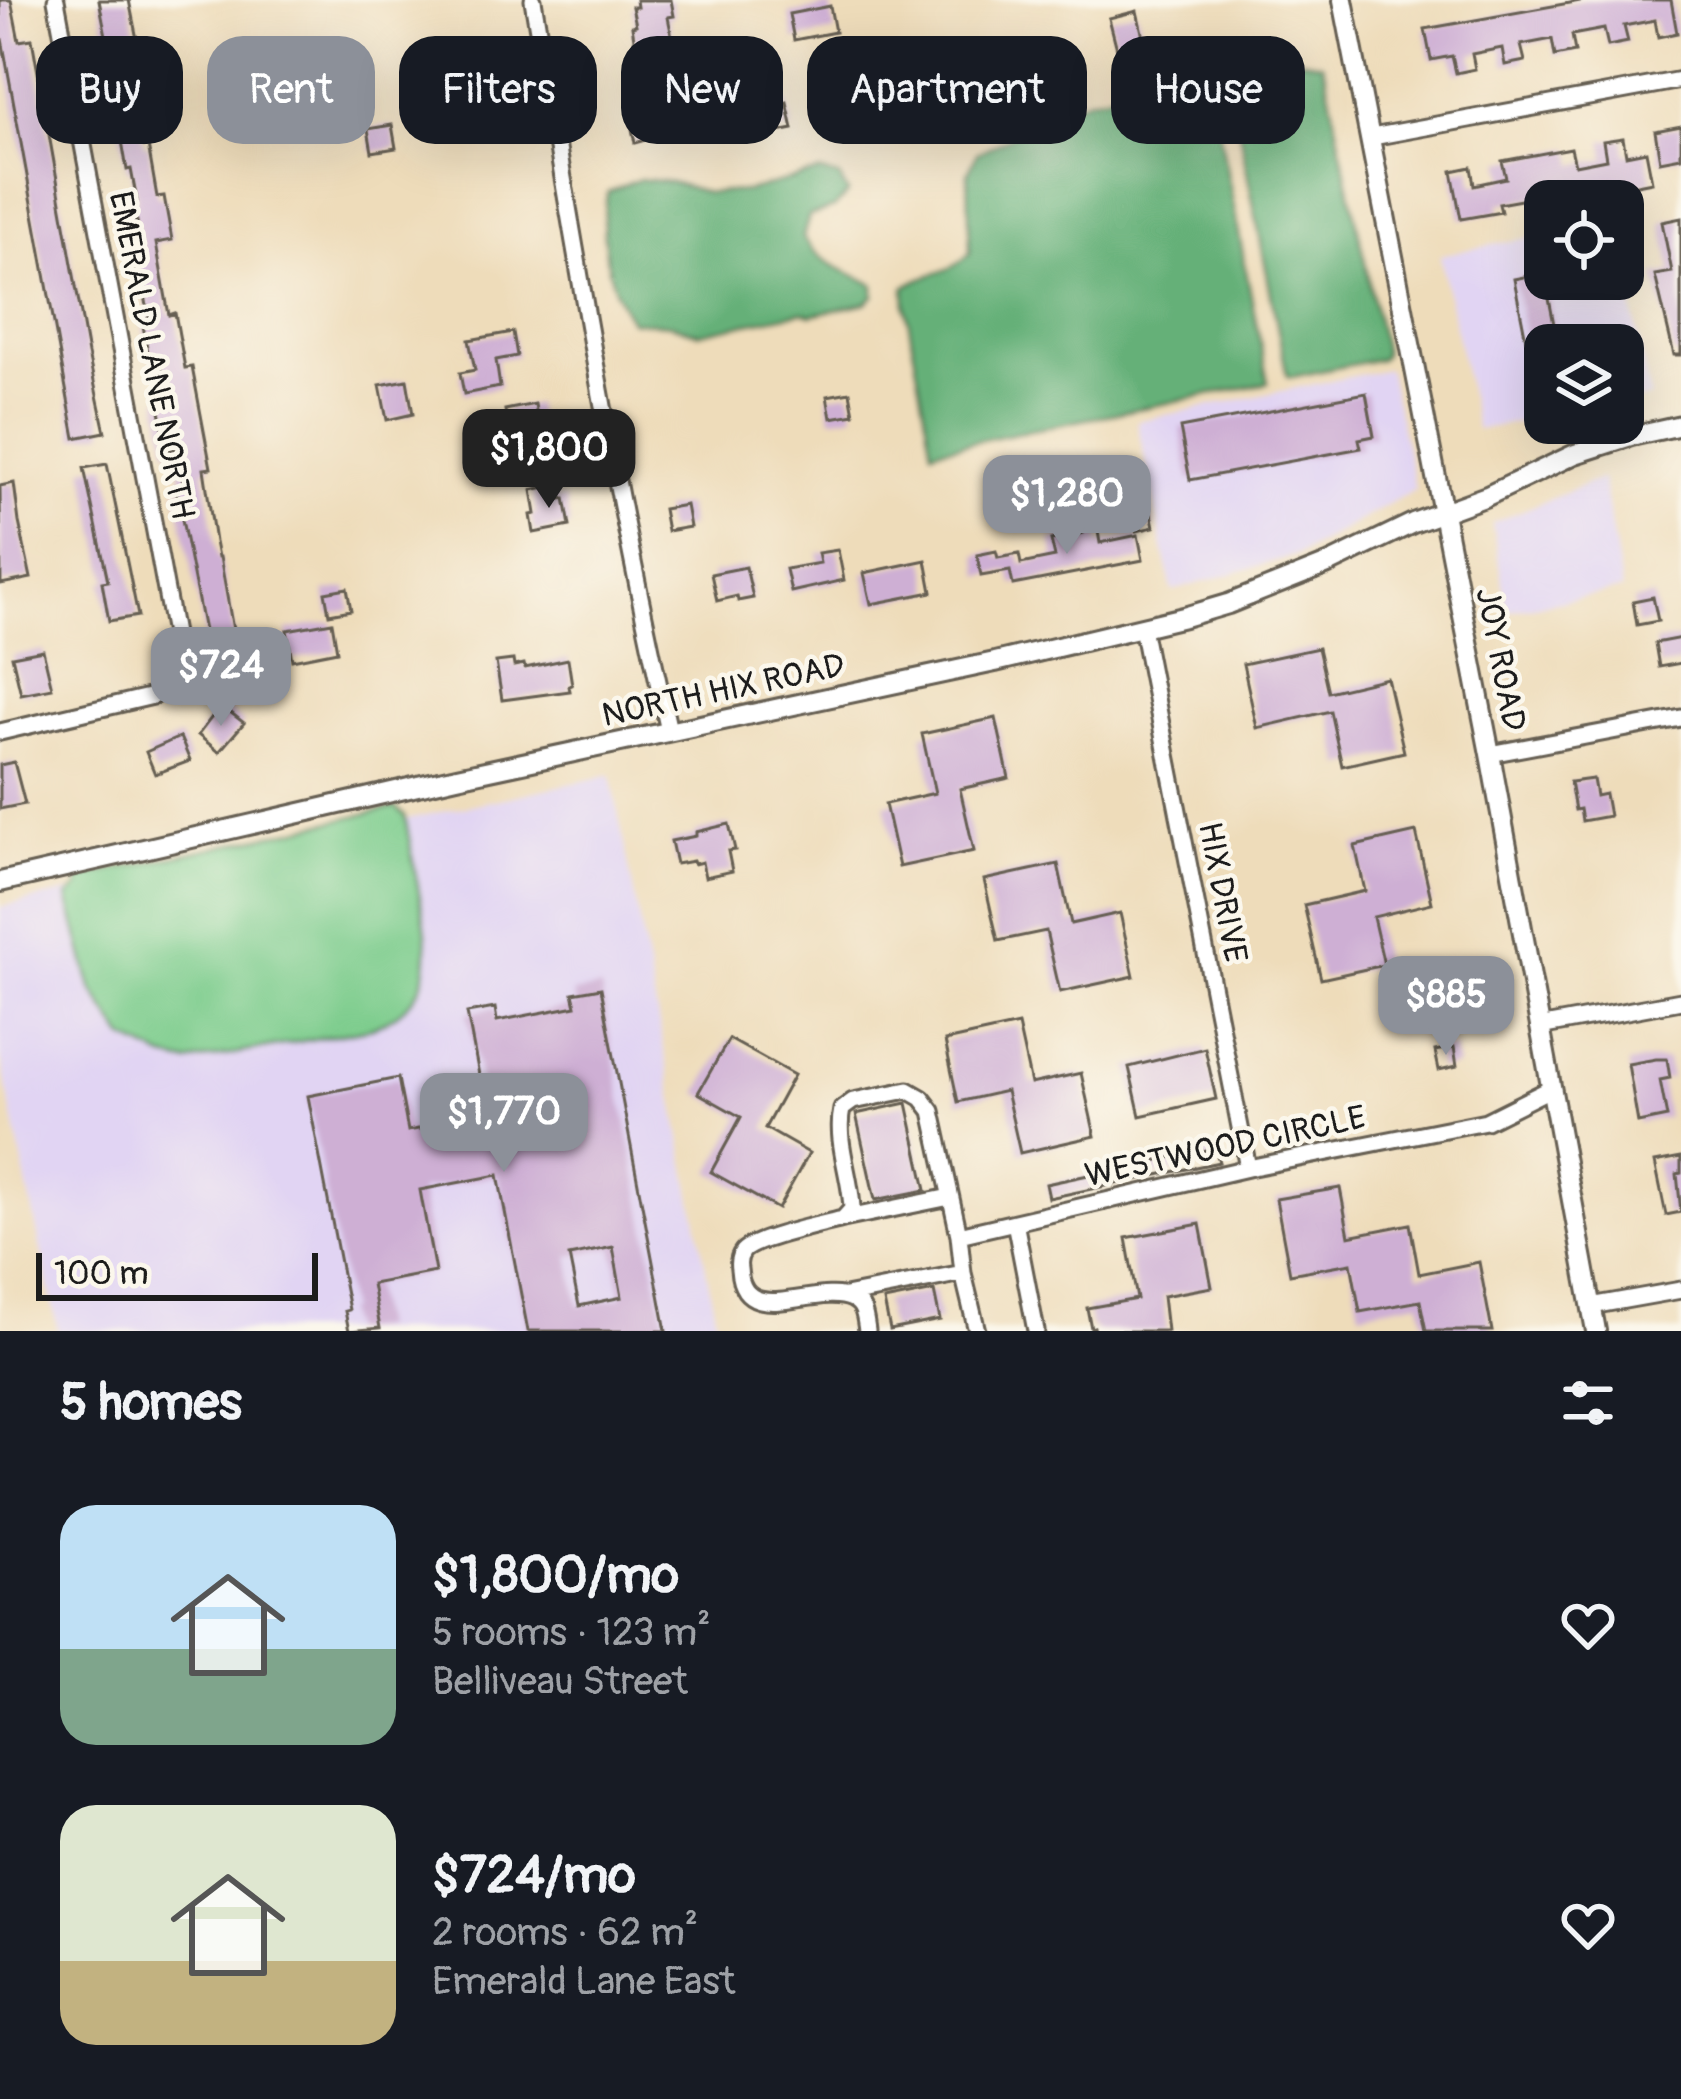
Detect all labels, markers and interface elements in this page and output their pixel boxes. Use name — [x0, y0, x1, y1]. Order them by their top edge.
chip: Buy — [36, 36, 183, 144]
chip: Rent — [207, 36, 375, 144]
chip: Filters — [399, 36, 597, 144]
chip: New — [621, 36, 783, 144]
chip: Apartment — [807, 36, 1087, 144]
chip: House — [1111, 36, 1305, 144]
map controls — [1524, 180, 1644, 444]
button: locate — [1524, 180, 1644, 300]
street label: EMERALD LANE NORTH — [100, 188, 203, 523]
button: layers — [1524, 324, 1644, 444]
pin: $1,800 — [451, 409, 647, 511]
text: $1,800 — [489, 423, 609, 472]
pin: $1,280 — [969, 455, 1165, 557]
text: $1,280 — [1010, 469, 1124, 518]
street label: JOY ROAD — [1467, 584, 1535, 735]
pin: $724 — [150, 627, 292, 729]
text: $724 — [178, 641, 264, 690]
street label: NORTH HIX ROAD — [598, 645, 848, 736]
street label: HIX DRIVE — [1189, 819, 1256, 966]
pin: $885 — [1375, 956, 1517, 1058]
text: $885 — [1405, 970, 1487, 1019]
pin: $1,770 — [406, 1073, 602, 1175]
text: $1,770 — [447, 1087, 561, 1136]
street label: WESTWOOD CIRCLE — [1081, 1097, 1369, 1196]
scale bar — [36, 1247, 318, 1300]
text: 100 m — [54, 1253, 148, 1294]
icon: filters — [1555, 1370, 1621, 1436]
text: 5 homes — [60, 1371, 242, 1435]
text: $1,800/mo — [432, 1544, 679, 1608]
icon: home — [156, 1553, 300, 1697]
icon: heart — [1555, 1592, 1621, 1658]
text: 5 rooms · 123 m² — [432, 1608, 711, 1657]
text: Belliveau Street — [432, 1657, 688, 1706]
text: $724/mo — [432, 1844, 636, 1908]
icon: home — [156, 1853, 300, 1997]
icon: heart — [1555, 1892, 1621, 1958]
text: 2 rooms · 62 m² — [432, 1908, 698, 1957]
text: Emerald Lane East — [432, 1957, 735, 2006]

